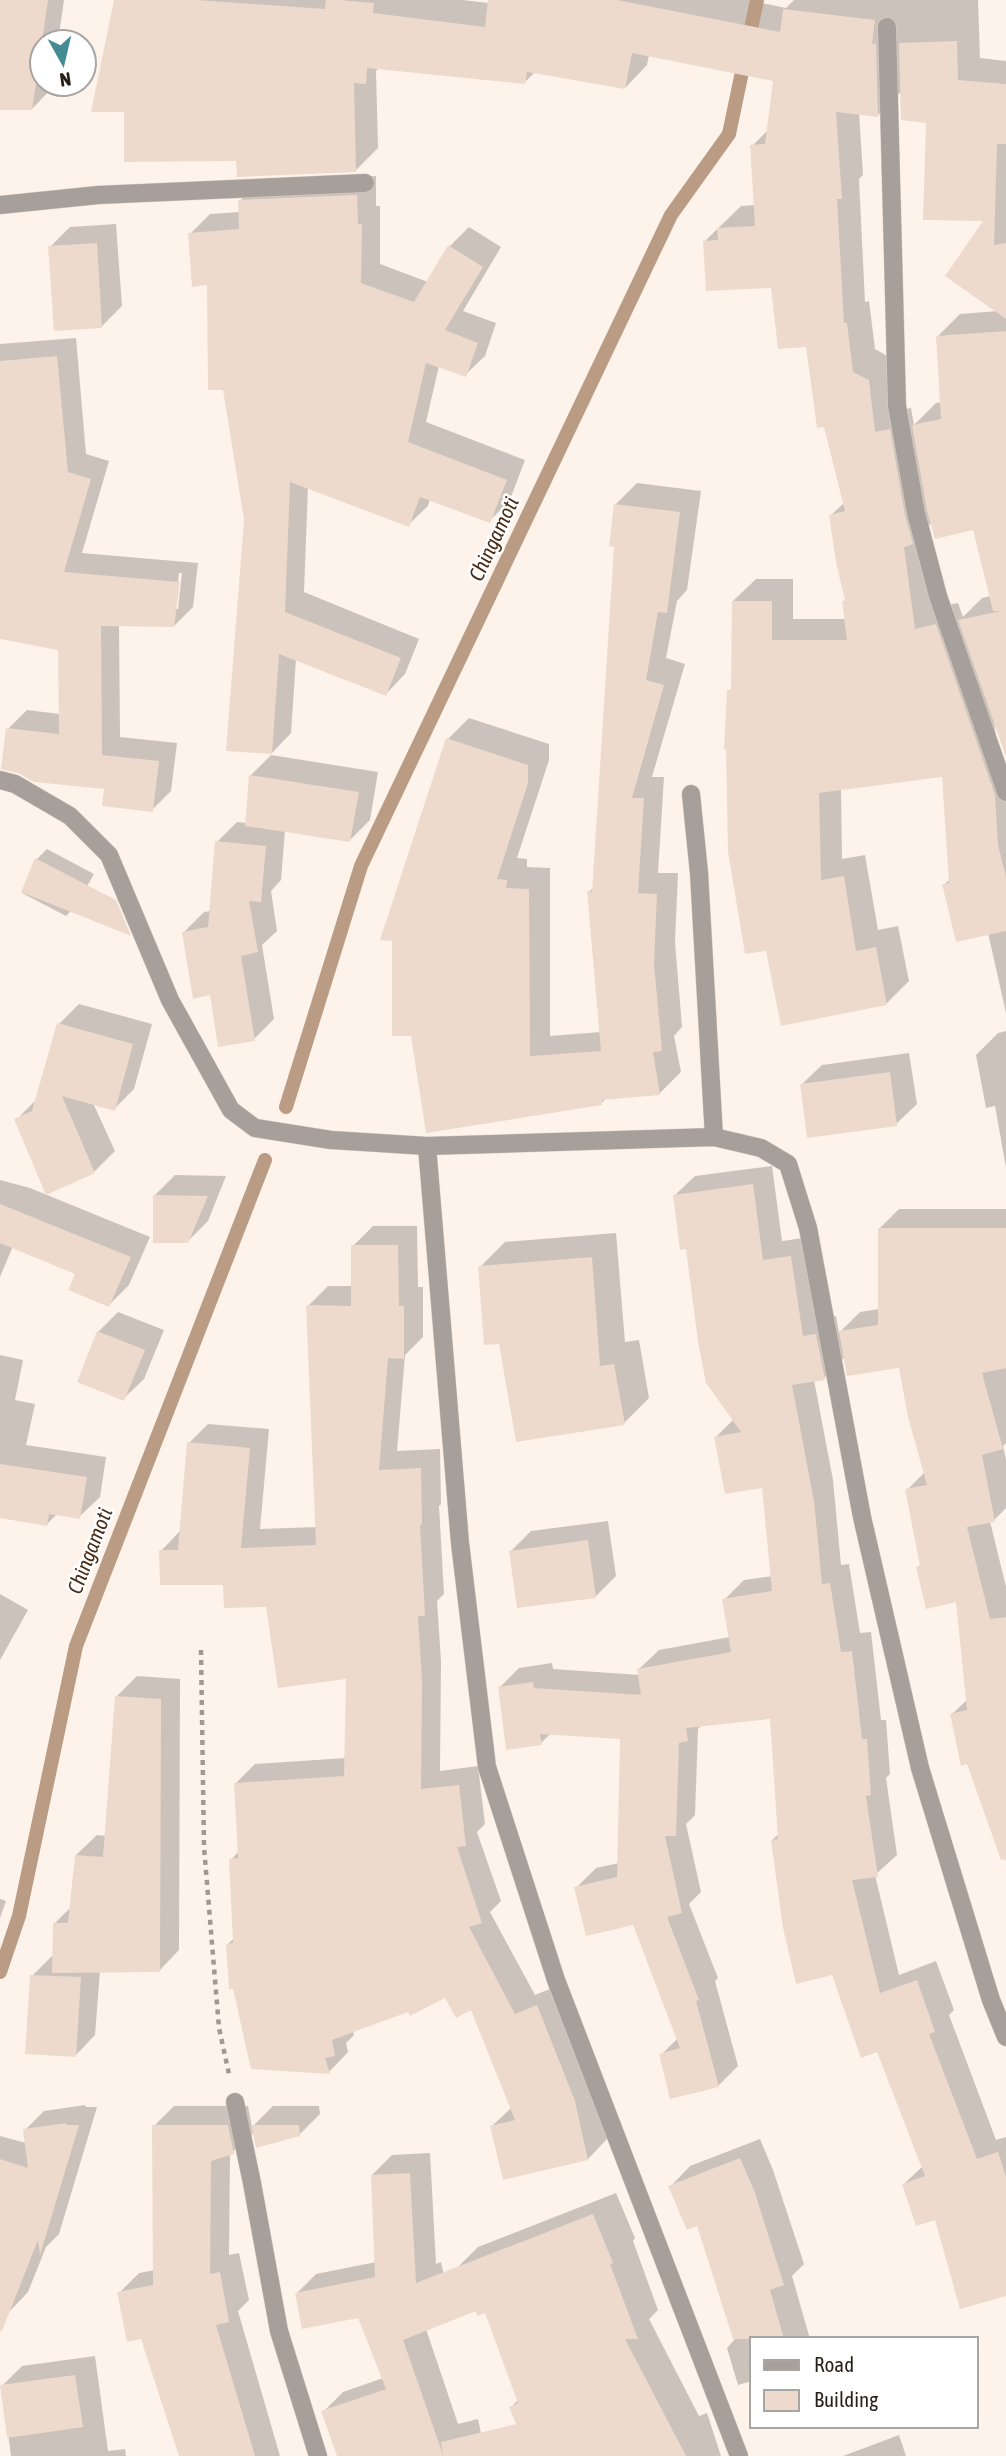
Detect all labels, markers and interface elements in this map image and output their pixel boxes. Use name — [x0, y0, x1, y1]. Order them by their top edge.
north arrow — [28, 28, 98, 98]
text: N — [58, 68, 72, 92]
water label: Chingamoti — [463, 493, 523, 584]
water label: Chingamoti — [62, 1504, 116, 1597]
legend — [750, 2337, 978, 2428]
text: Road — [814, 2352, 854, 2376]
text: Building — [814, 2387, 878, 2411]

